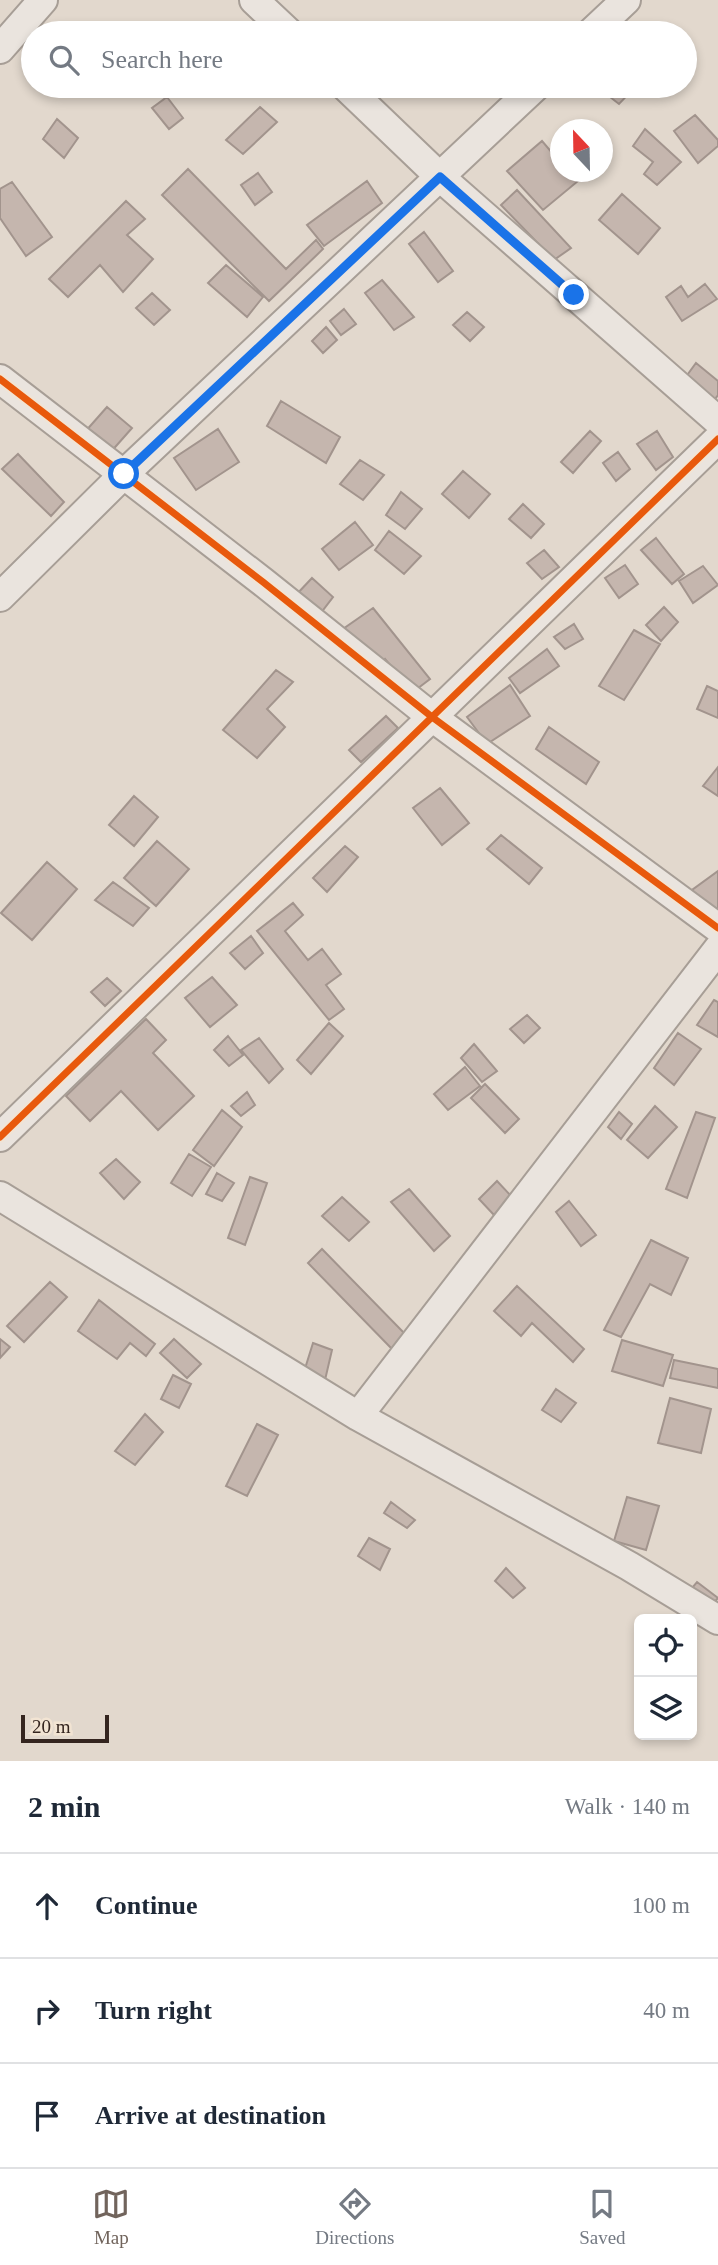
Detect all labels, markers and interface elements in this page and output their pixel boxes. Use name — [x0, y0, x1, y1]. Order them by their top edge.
search box — [21, 21, 697, 98]
icon: search — [45, 41, 83, 79]
text: Search here — [101, 45, 223, 74]
north arrow — [550, 119, 613, 182]
route end — [558, 279, 589, 310]
route start — [108, 458, 139, 489]
map controls — [634, 1614, 697, 1740]
button: locate — [634, 1614, 697, 1677]
button: layers — [634, 1677, 697, 1740]
scale bar — [21, 1712, 108, 1744]
text: 20 m — [32, 1716, 71, 1737]
text: 2 min — [28, 1790, 101, 1823]
text: Walk · 140 m — [565, 1794, 690, 1819]
icon: ahead — [28, 1887, 66, 1925]
text: Continue — [95, 1891, 198, 1920]
text: 100 m — [632, 1893, 690, 1918]
icon: right — [28, 1992, 66, 2030]
text: Turn right — [95, 1996, 212, 2025]
text: 40 m — [643, 1998, 690, 2023]
icon: arrive — [28, 2097, 66, 2135]
text: Arrive at destination — [95, 2101, 326, 2130]
tab: Map — [92, 2185, 130, 2249]
tab: Directions — [315, 2185, 394, 2249]
tab: Saved — [579, 2185, 626, 2249]

